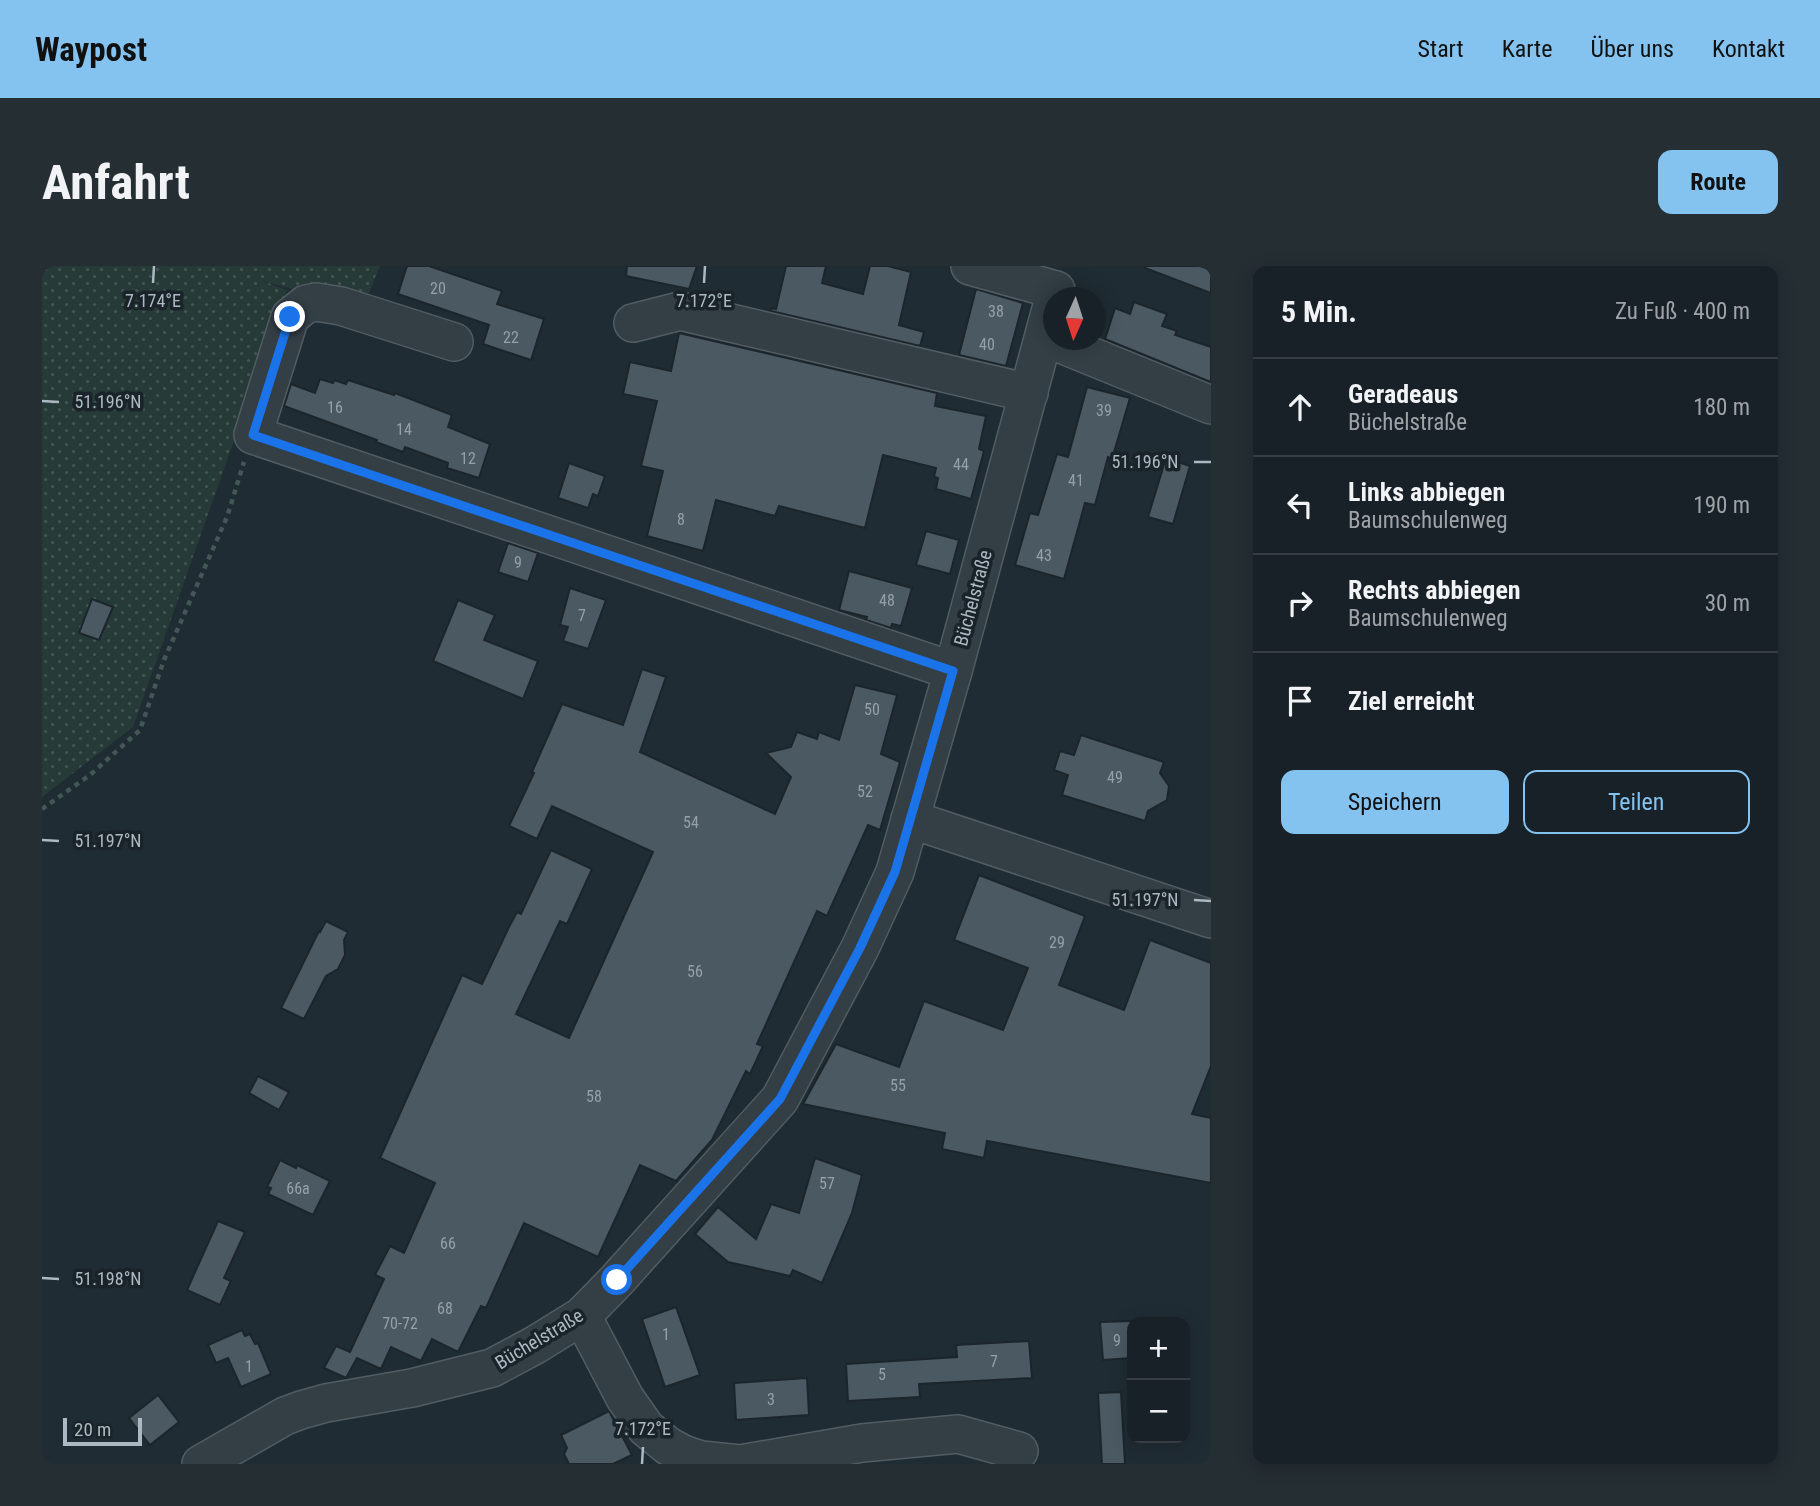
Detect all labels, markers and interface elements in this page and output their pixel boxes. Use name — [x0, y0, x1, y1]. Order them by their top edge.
text: Waypost — [35, 30, 147, 69]
text: Start — [1418, 35, 1464, 63]
text: Karte — [1502, 35, 1552, 63]
text: Über uns — [1590, 35, 1674, 63]
text: Kontakt — [1712, 35, 1785, 63]
button: Route — [1658, 150, 1778, 214]
text: Anfahrt — [42, 154, 190, 211]
house number: 20 — [430, 279, 446, 298]
north arrow — [1043, 287, 1106, 350]
text: 7.174°E — [125, 290, 181, 311]
text: 7.172°E — [676, 290, 732, 311]
text: 5 Min. — [1281, 294, 1357, 329]
text: Zu Fuß · 400 m — [1615, 298, 1750, 325]
route end — [274, 301, 305, 332]
house number: 38 — [988, 302, 1004, 321]
house number: 22 — [503, 328, 519, 347]
house number: 40 — [979, 335, 995, 354]
text: Geradeaus — [1348, 379, 1458, 409]
icon: ahead — [1281, 388, 1319, 426]
text: 51.196°N — [74, 391, 142, 412]
text: 180 m — [1693, 394, 1750, 421]
house number: 16 — [327, 398, 343, 417]
house number: 39 — [1096, 401, 1112, 420]
text: Büchelstraße — [1348, 409, 1467, 436]
house number: 14 — [396, 420, 412, 439]
house number: 12 — [460, 449, 476, 468]
text: 51.196°N — [1111, 451, 1179, 472]
house number: 44 — [953, 455, 969, 474]
house number: 41 — [1068, 471, 1084, 490]
text: Links abbiegen — [1348, 477, 1505, 507]
icon: left — [1281, 486, 1319, 524]
text: 190 m — [1693, 492, 1750, 519]
text: Baumschulenweg — [1348, 507, 1508, 534]
house number: 8 — [677, 510, 685, 529]
house number: 43 — [1036, 546, 1052, 565]
street label: Büchelstraße — [949, 547, 997, 649]
house number: 9 — [514, 553, 522, 572]
text: Rechts abbiegen — [1348, 575, 1521, 605]
icon: right — [1281, 584, 1319, 622]
text: 30 m — [1705, 590, 1750, 617]
house number: 48 — [879, 591, 895, 610]
text: Baumschulenweg — [1348, 605, 1508, 632]
house number: 7 — [578, 606, 586, 625]
icon: arrive — [1281, 682, 1319, 720]
text: Ziel erreicht — [1348, 686, 1474, 716]
house number: 50 — [864, 700, 880, 719]
house number: 49 — [1107, 768, 1123, 787]
button: Speichern — [1281, 770, 1509, 834]
button: Teilen — [1523, 770, 1750, 834]
house number: 52 — [857, 782, 873, 801]
house number: 54 — [683, 813, 699, 832]
text: 51.197°N — [74, 830, 142, 851]
text: 51.197°N — [1111, 889, 1179, 910]
house number: 29 — [1049, 933, 1065, 952]
house number: 56 — [687, 962, 703, 981]
house number: 55 — [890, 1076, 906, 1095]
house number: 58 — [586, 1087, 602, 1106]
house number: 57 — [819, 1174, 835, 1193]
house number: 66a — [286, 1179, 310, 1198]
house number: 66 — [440, 1234, 456, 1253]
route start — [601, 1264, 632, 1295]
text: 51.198°N — [74, 1268, 142, 1289]
house number: 68 — [437, 1299, 453, 1318]
street label: Büchelstraße — [491, 1304, 587, 1374]
house number: 70-72 — [382, 1314, 418, 1333]
map controls — [1127, 1317, 1190, 1443]
button: + — [1127, 1317, 1190, 1380]
house number: 1 — [662, 1325, 670, 1344]
house number: 9 — [1113, 1331, 1121, 1350]
house number: 7 — [990, 1352, 998, 1371]
house number: 1 — [245, 1357, 253, 1376]
house number: 5 — [878, 1365, 886, 1384]
button: − — [1127, 1380, 1190, 1443]
house number: 3 — [767, 1390, 775, 1409]
scale bar — [63, 1415, 142, 1447]
text: 20 m — [74, 1418, 111, 1441]
text: 7.172°E — [615, 1418, 671, 1439]

